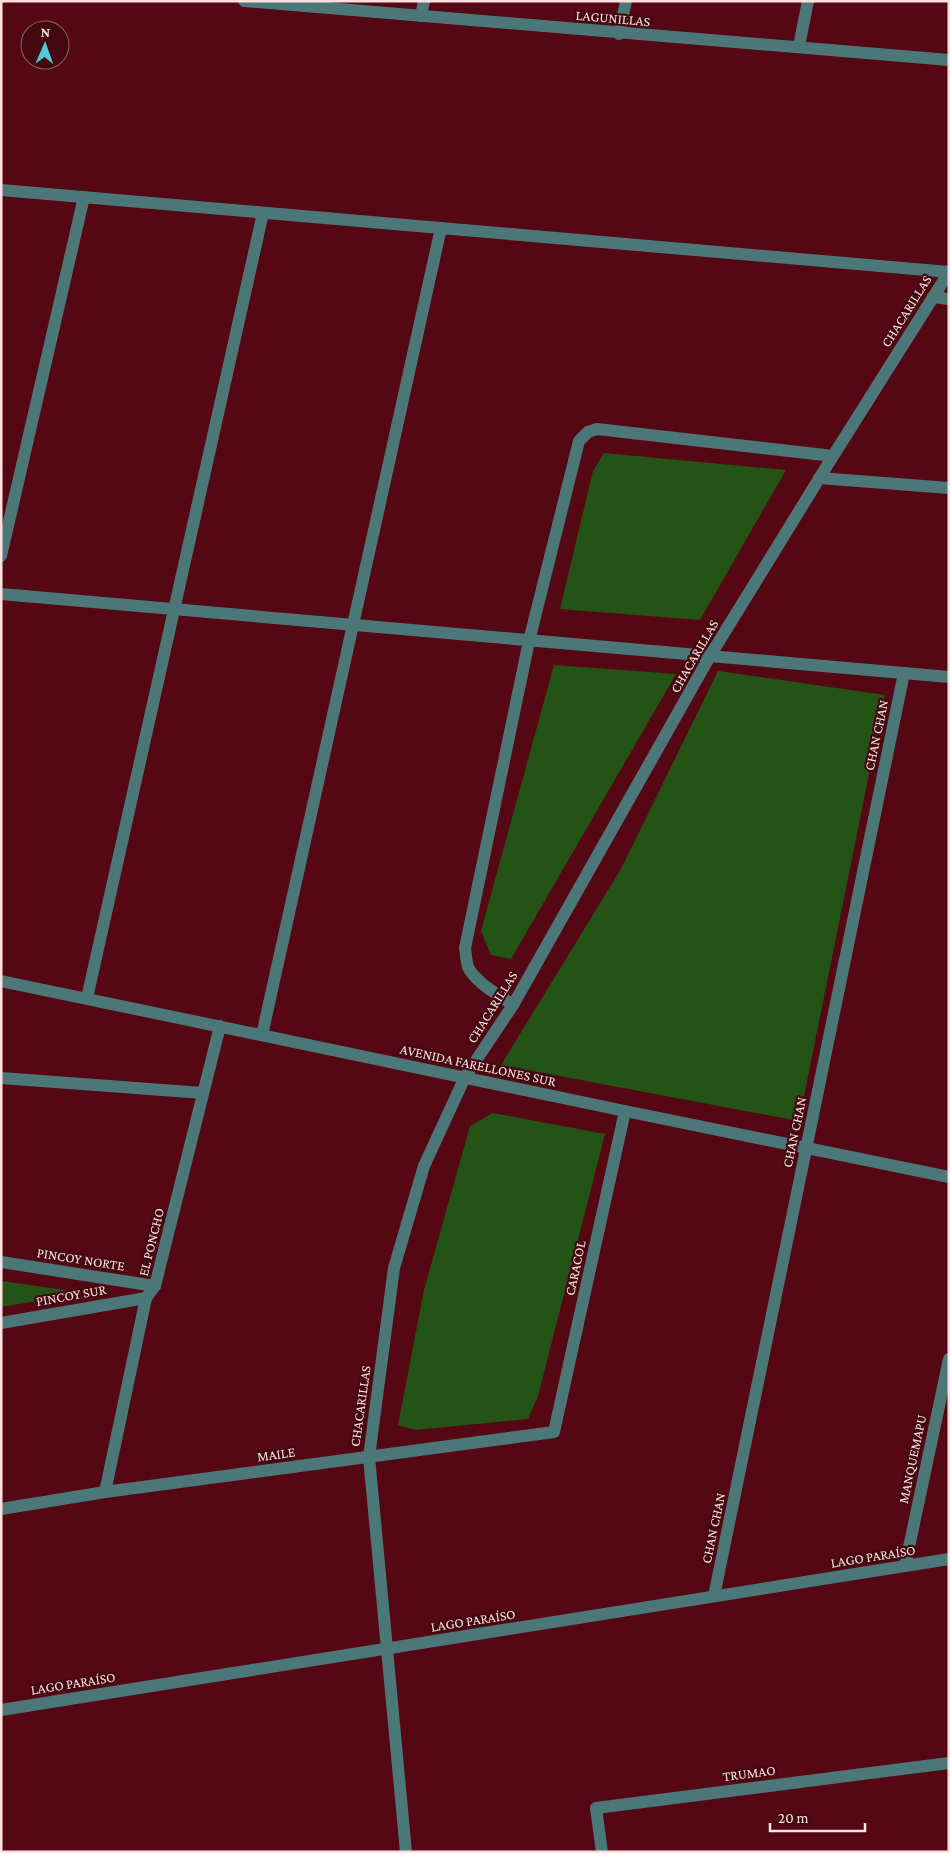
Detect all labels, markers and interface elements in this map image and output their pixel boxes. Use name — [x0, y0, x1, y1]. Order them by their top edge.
street label: LAGUNILLAS — [575, 7, 651, 29]
north arrow — [20, 20, 70, 70]
text: N — [40, 24, 51, 40]
street label: CHACARILLAS — [878, 272, 935, 350]
street label: CHACARILLAS — [667, 616, 722, 695]
street label: CHAN CHAN — [861, 698, 891, 772]
street label: CHACARILLAS — [464, 968, 521, 1046]
street label: AVENIDA FARELLONES SUR — [399, 1041, 558, 1089]
street label: CHAN CHAN — [779, 1095, 809, 1169]
street label: EL PONCHO — [135, 1206, 167, 1278]
street label: CARACOL — [561, 1239, 589, 1297]
street label: PINCOY NORTE — [36, 1244, 127, 1274]
street label: PINCOY SUR — [35, 1281, 108, 1309]
street label: CHACARILLAS — [346, 1364, 374, 1448]
street label: MANQUEMAPU — [895, 1413, 929, 1505]
street label: MAILE — [256, 1443, 297, 1465]
street label: CHAN CHAN — [698, 1491, 728, 1565]
street label: LAGO PARAÍSO — [829, 1541, 917, 1571]
street label: LAGO PARAÍSO — [429, 1605, 517, 1635]
street label: LAGO PARAÍSO — [29, 1668, 117, 1698]
street label: TRUMAO — [722, 1762, 776, 1784]
scale bar — [770, 1800, 865, 1832]
text: 20 m — [778, 1810, 809, 1826]

